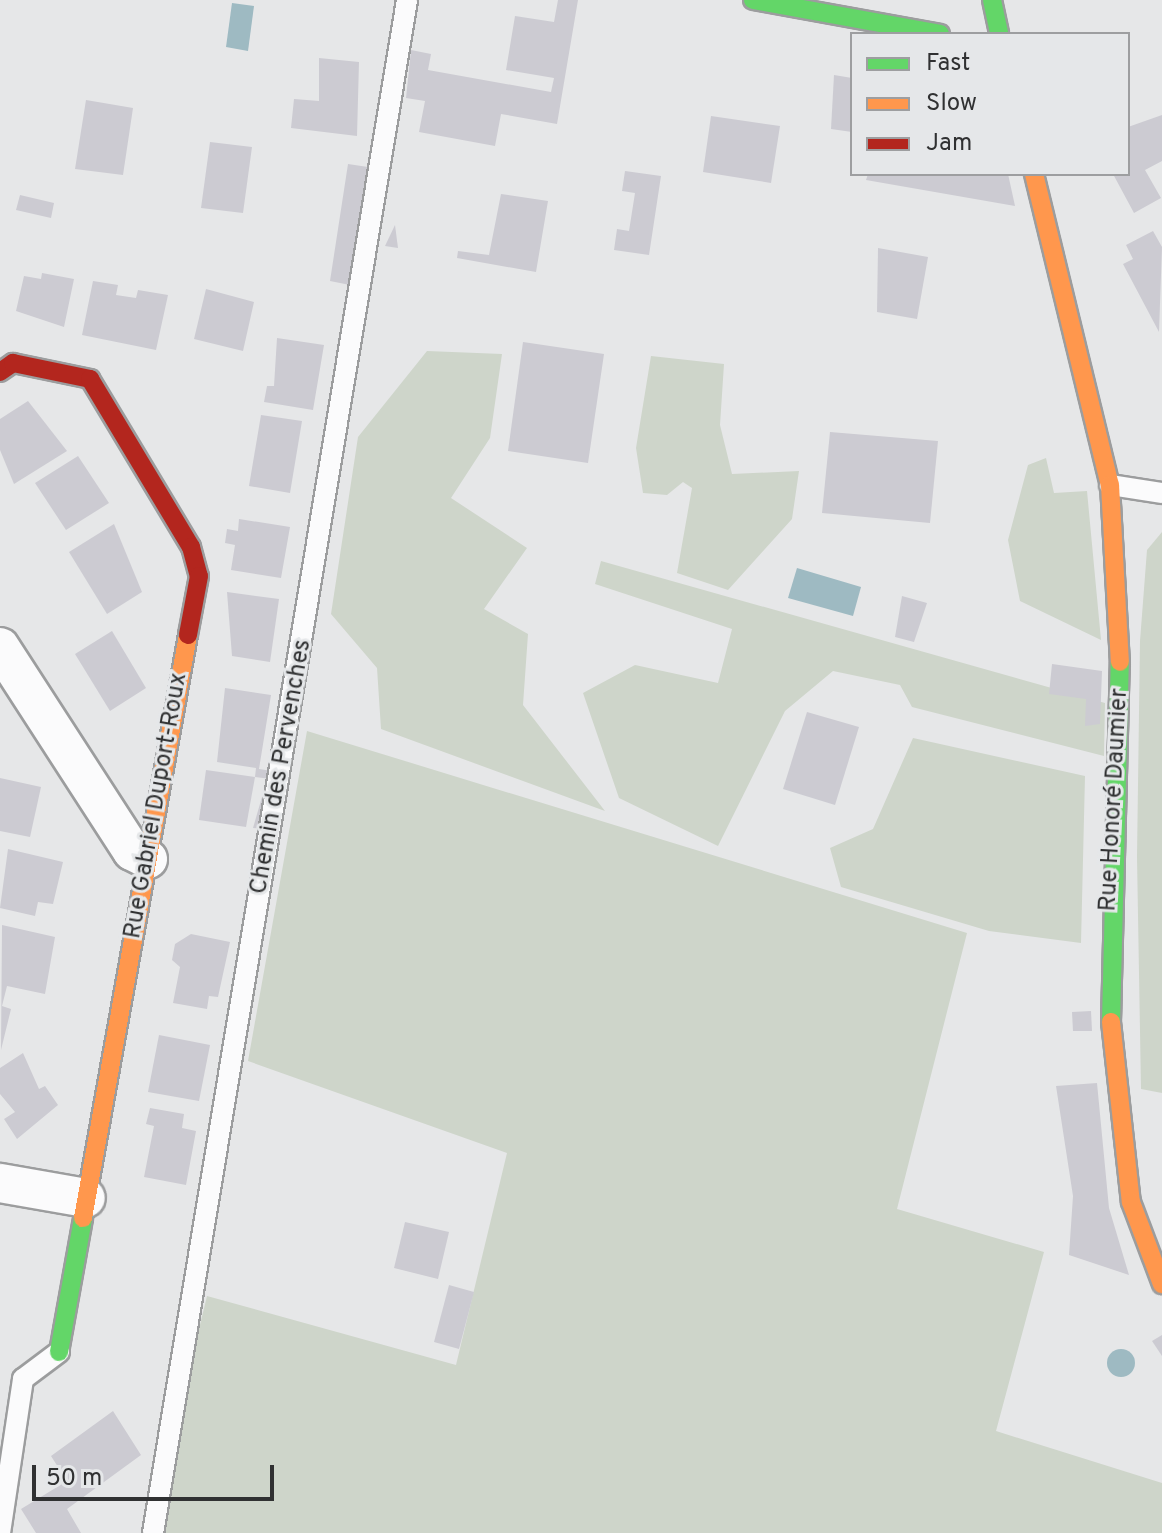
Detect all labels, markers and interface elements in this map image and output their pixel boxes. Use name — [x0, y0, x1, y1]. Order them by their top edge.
legend — [850, 32, 1130, 176]
text: Fast — [926, 49, 970, 79]
text: Slow — [926, 89, 977, 119]
text: Jam — [926, 129, 972, 159]
street label: Chemin des Pervenches — [245, 637, 319, 897]
street label: Rue Gabriel Duport-Roux — [119, 671, 195, 941]
street label: Rue Honoré Daumier — [1095, 688, 1135, 912]
scale bar — [36, 1449, 278, 1499]
text: 50 m — [46, 1464, 102, 1494]

